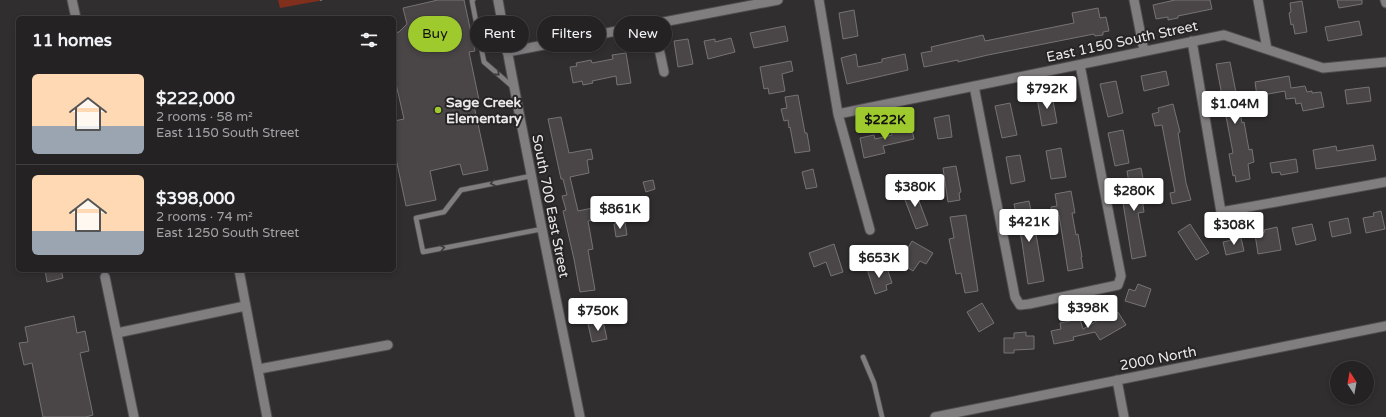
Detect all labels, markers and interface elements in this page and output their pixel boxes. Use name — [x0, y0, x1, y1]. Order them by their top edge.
chip: Buy — [408, 16, 462, 52]
chip: Rent — [470, 16, 529, 52]
chip: Filters — [537, 16, 606, 52]
chip: New — [614, 16, 672, 52]
street label: East 1150 South Street — [1045, 17, 1200, 66]
icon: filters — [358, 29, 380, 51]
text: 11 homes — [32, 30, 112, 51]
one-way arrow — [493, 69, 500, 76]
pin: $792K — [1019, 76, 1075, 110]
text: $792K — [1026, 81, 1068, 97]
text: $222,000 — [156, 88, 235, 109]
icon: home — [64, 90, 112, 138]
pin: $1.04M — [1202, 91, 1268, 125]
place label: Sage Creek Elementary — [446, 94, 522, 127]
text: $1.04M — [1211, 96, 1259, 112]
marker: Sage Creek Elementary — [433, 105, 443, 115]
pin: $222K — [857, 107, 913, 141]
text: 2 rooms · 58 m² — [156, 109, 253, 125]
text: $222K — [864, 112, 906, 128]
text: East 1150 South Street — [156, 125, 299, 141]
street label: South 700 East Street — [528, 133, 573, 280]
pin: $380K — [887, 174, 943, 208]
pin: $280K — [1106, 178, 1162, 212]
one-way arrow — [490, 179, 496, 187]
text: $380K — [894, 179, 936, 195]
text: $280K — [1113, 183, 1155, 199]
text: $398,000 — [156, 188, 235, 209]
icon: home — [64, 191, 112, 239]
pin: $861K — [592, 196, 648, 230]
text: $861K — [599, 201, 641, 217]
text: 2 rooms · 74 m² — [156, 209, 253, 225]
pin: $421K — [1001, 209, 1057, 243]
pin: $308K — [1206, 212, 1262, 246]
text: $421K — [1008, 214, 1050, 230]
text: $308K — [1213, 217, 1255, 233]
text: East 1250 South Street — [156, 225, 299, 241]
one-way arrow — [439, 245, 445, 253]
pin: $653K — [851, 245, 907, 279]
text: $653K — [858, 250, 900, 266]
pin: $398K — [1060, 295, 1116, 329]
pin: $750K — [570, 298, 626, 332]
text: $398K — [1067, 300, 1109, 316]
text: $750K — [577, 303, 619, 319]
street label: 2000 North — [1118, 343, 1198, 374]
north arrow — [1330, 361, 1374, 405]
map controls — [1330, 361, 1374, 405]

